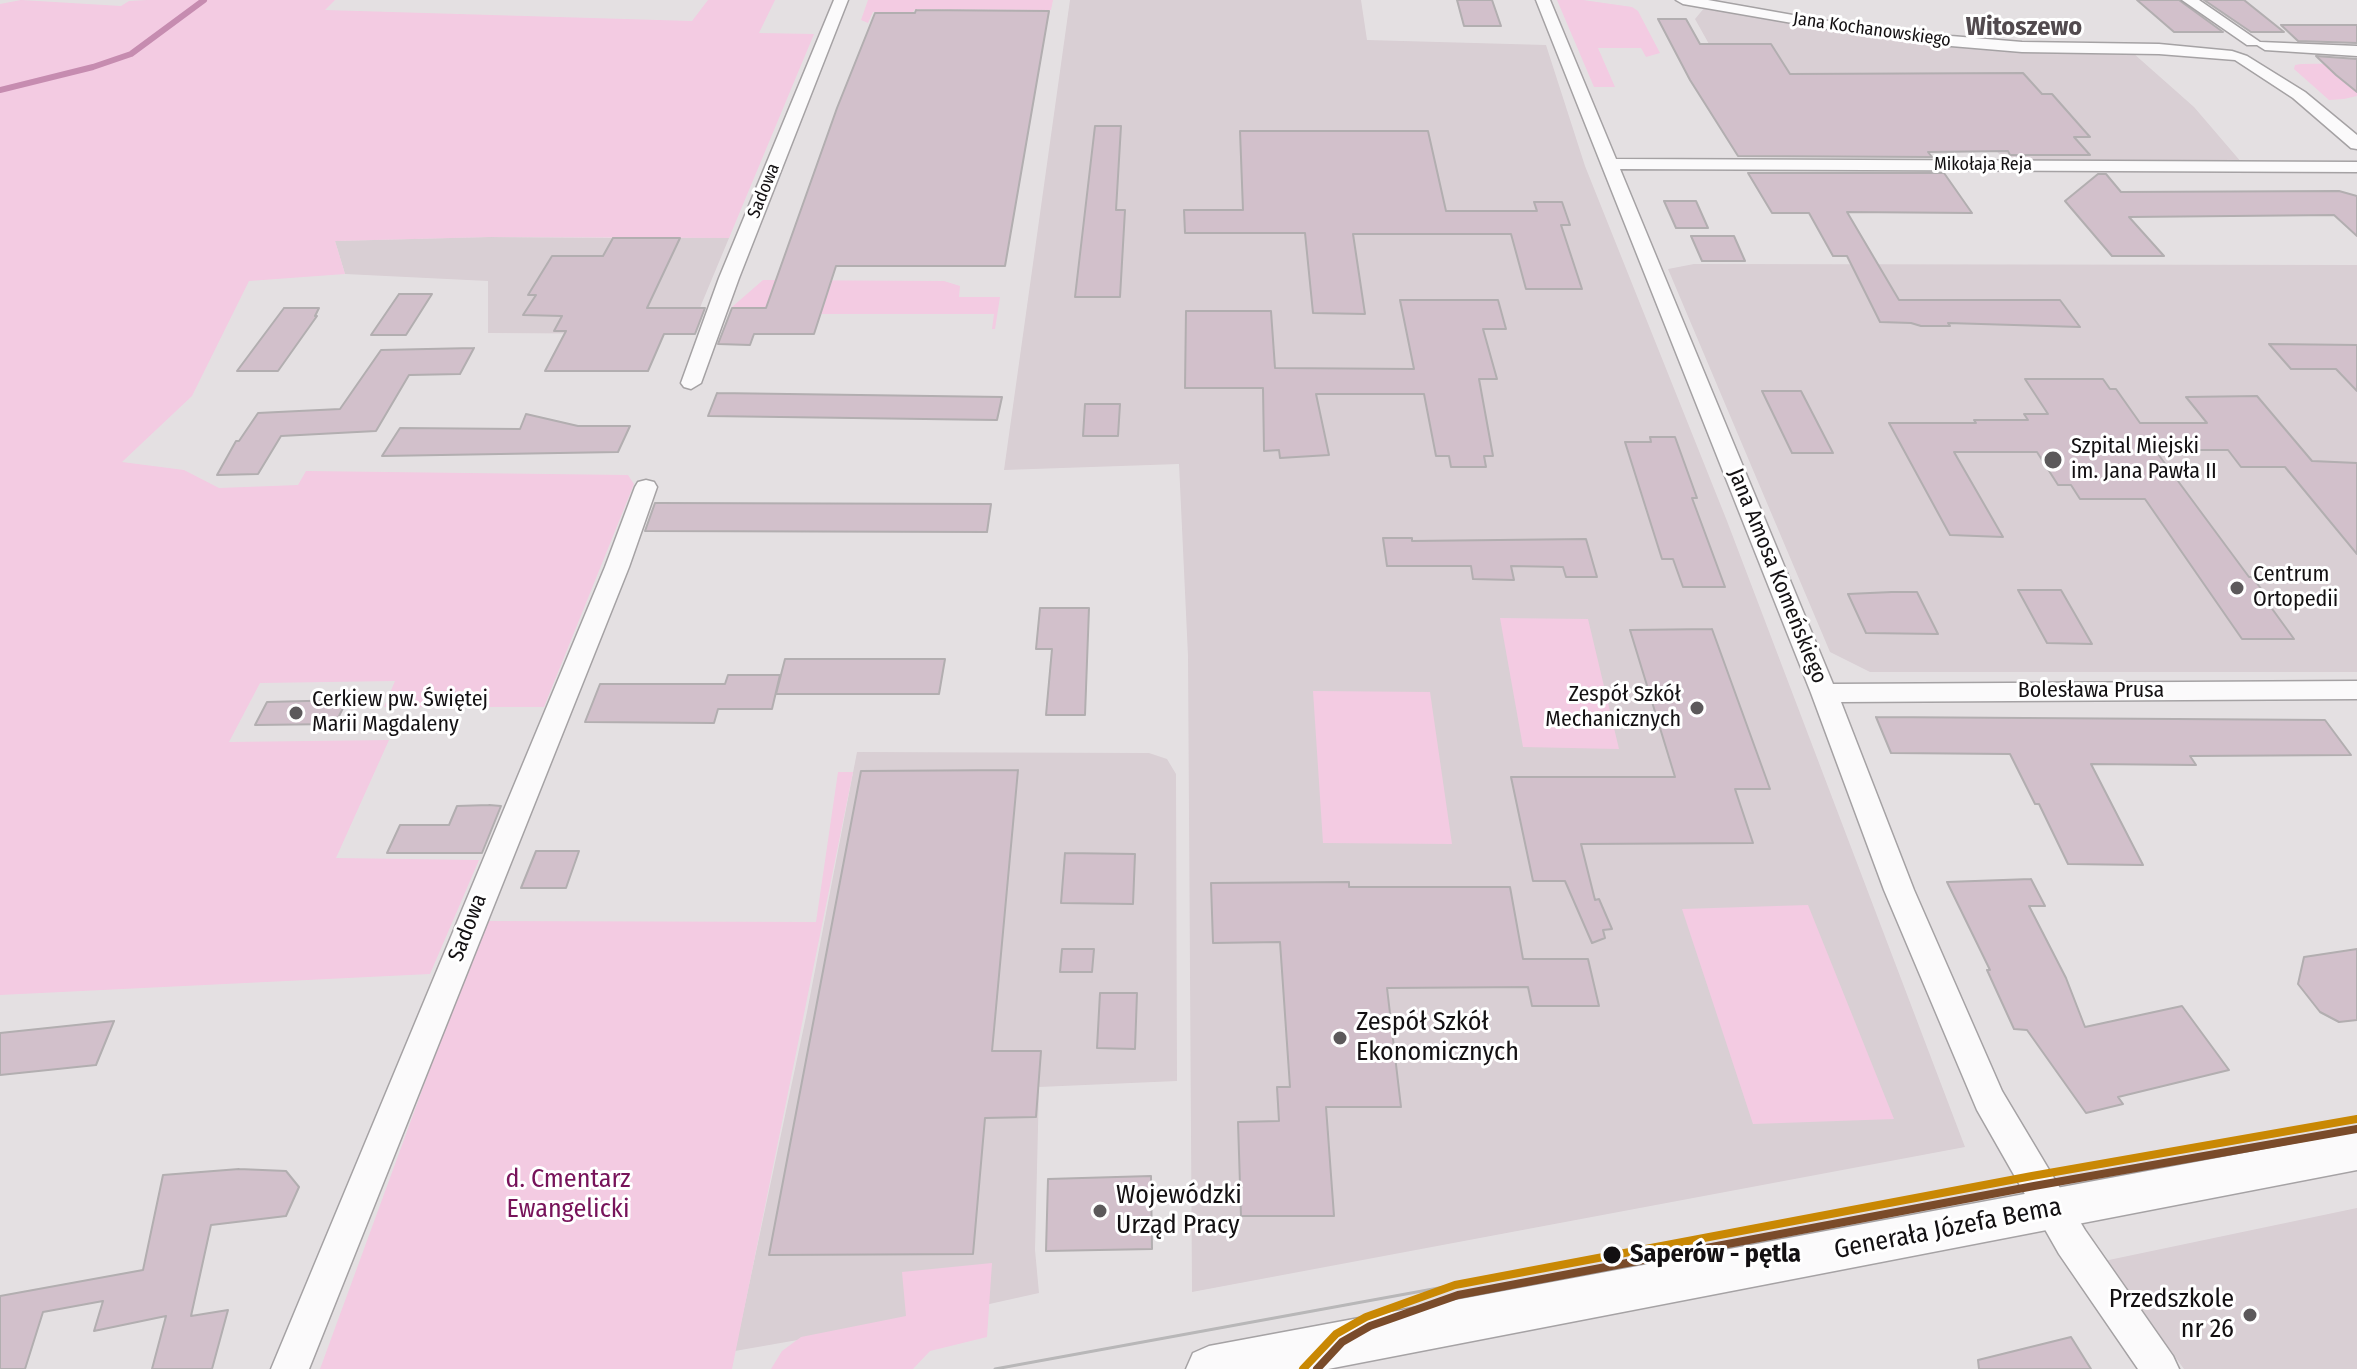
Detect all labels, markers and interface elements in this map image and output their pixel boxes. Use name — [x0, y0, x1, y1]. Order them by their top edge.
street label: Jana Kochanowskiego — [1792, 8, 1952, 52]
district label: Witoszewo — [1966, 12, 2082, 44]
street label: Mikołaja Reja — [1934, 154, 2032, 176]
street label: Sadowa — [743, 160, 785, 222]
place label: Szpital Miejski im. Jana Pawła II — [2071, 434, 2217, 486]
marker: Szpital Miejski im. Jana Pawła II — [2042, 449, 2064, 471]
street label: Jana Amosa Komeńskiego — [1722, 465, 1832, 687]
place label: Centrum Ortopedii — [2253, 562, 2338, 614]
marker: Centrum Ortopedii — [2228, 579, 2246, 597]
street label: Bolesława Prusa — [2018, 678, 2164, 704]
place label: Zespół Szkół Mechanicznych — [1545, 682, 1681, 734]
place label: Cerkiew pw. Świętej Marii Magdaleny — [312, 687, 488, 738]
marker: Zespół Szkół Mechanicznych — [1688, 699, 1706, 717]
marker: Cerkiew pw. Świętej Marii Magdaleny — [287, 704, 305, 722]
street label: Sadowa — [443, 891, 493, 965]
place label: Zespół Szkół Ekonomicznych — [1356, 1007, 1519, 1068]
marker: Zespół Szkół Ekonomicznych — [1331, 1029, 1349, 1047]
park label: d. Cmentarz Ewangelicki — [505, 1164, 631, 1226]
place label: Wojewódzki Urząd Pracy — [1116, 1180, 1242, 1242]
street label: Generała Józefa Bema — [1832, 1192, 2064, 1266]
marker: Wojewódzki Urząd Pracy — [1091, 1202, 1109, 1220]
place label: Saperów - pętla — [1630, 1239, 1801, 1271]
marker: Saperów - pętla — [1601, 1244, 1623, 1266]
place label: Przedszkole nr 26 — [2109, 1284, 2234, 1346]
marker: Przedszkole nr 26 — [2241, 1306, 2259, 1324]

